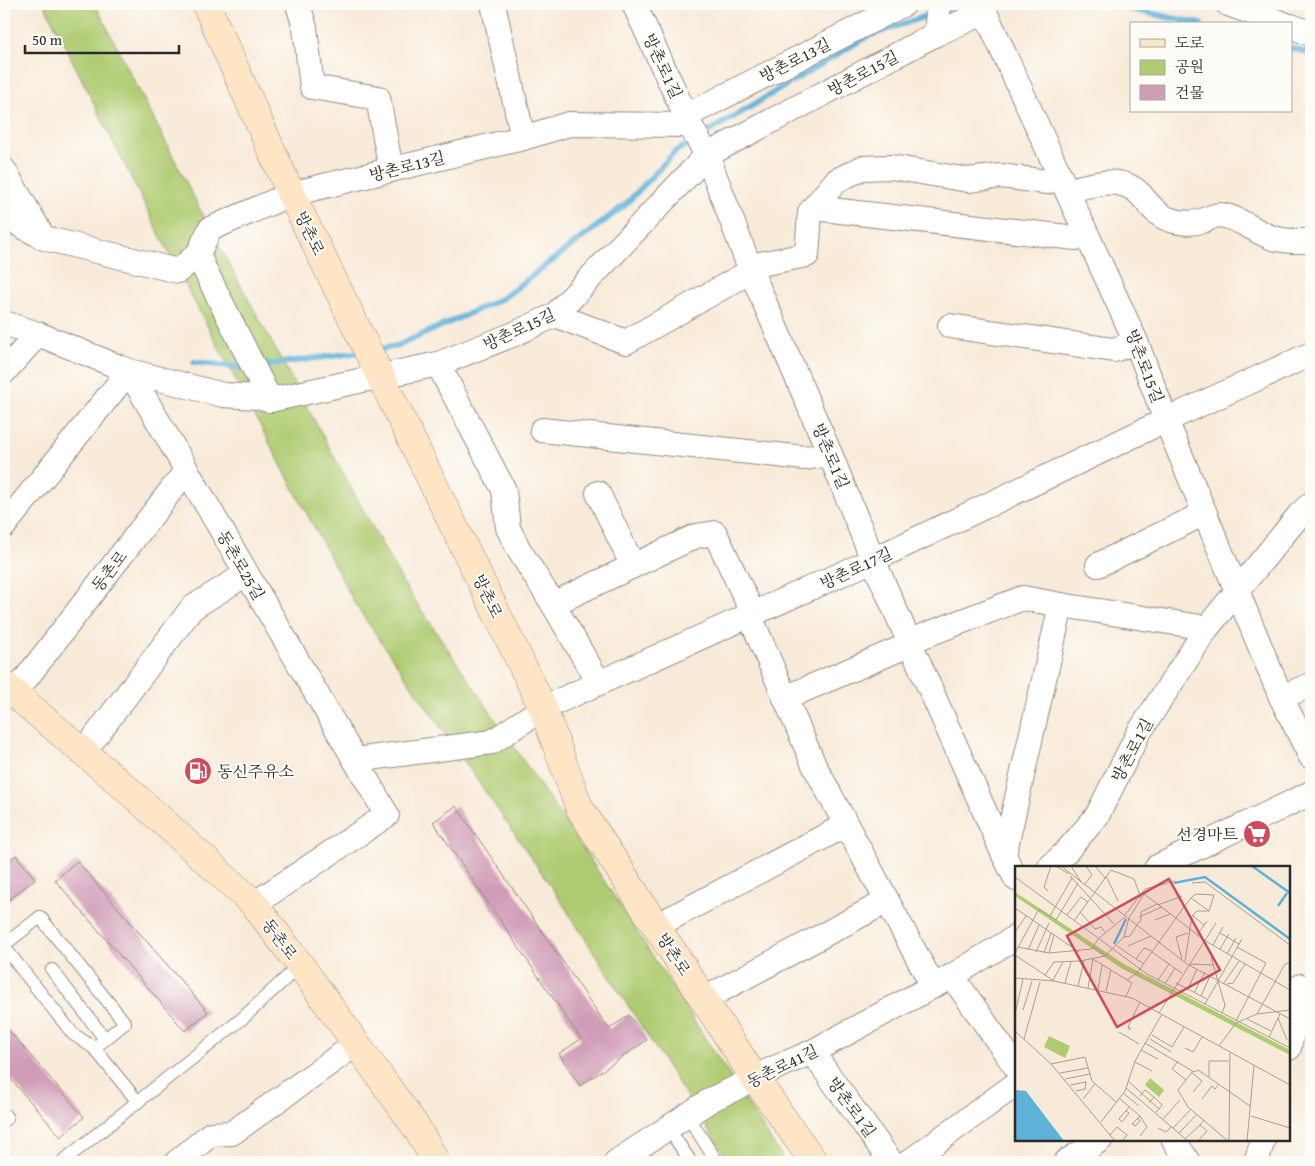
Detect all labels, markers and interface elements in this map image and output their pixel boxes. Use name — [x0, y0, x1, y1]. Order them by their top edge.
scale bar — [25, 22, 179, 54]
legend — [1130, 22, 1292, 112]
text: 50 m — [32, 29, 63, 50]
street label: 방촌로1길 — [637, 29, 689, 103]
street label: 방촌로13길 — [755, 32, 835, 88]
text: 도로 — [1175, 32, 1204, 53]
street label: 방촌로15길 — [823, 44, 903, 102]
text: 공원 — [1175, 56, 1204, 77]
text: 건물 — [1175, 82, 1204, 103]
street label: 방촌로13길 — [367, 145, 447, 187]
street label: 방촌로 — [289, 207, 331, 260]
street label: 방촌로15길 — [479, 302, 559, 356]
street label: 방촌로15길 — [1120, 326, 1170, 406]
street label: 방촌로1길 — [806, 419, 856, 493]
street label: 동촌로25길 — [211, 526, 271, 604]
street label: 방촌로17길 — [816, 541, 896, 595]
street label: 동촌로 — [85, 545, 133, 597]
street label: 방촌로 — [467, 570, 509, 623]
street label: 방촌로1길 — [1105, 714, 1159, 786]
fuel station icon: 동신주유소 — [183, 756, 213, 786]
place label: 동신주유소 — [217, 759, 294, 783]
supermarket icon: 선경마트 — [1242, 819, 1272, 849]
place label: 선경마트 — [1176, 822, 1239, 846]
inset map — [1015, 866, 1290, 1141]
street label: 동촌로 — [256, 913, 304, 965]
street label: 방촌로 — [651, 928, 697, 980]
street label: 동촌로41길 — [742, 1038, 822, 1094]
street label: 방촌로1길 — [822, 1072, 882, 1142]

